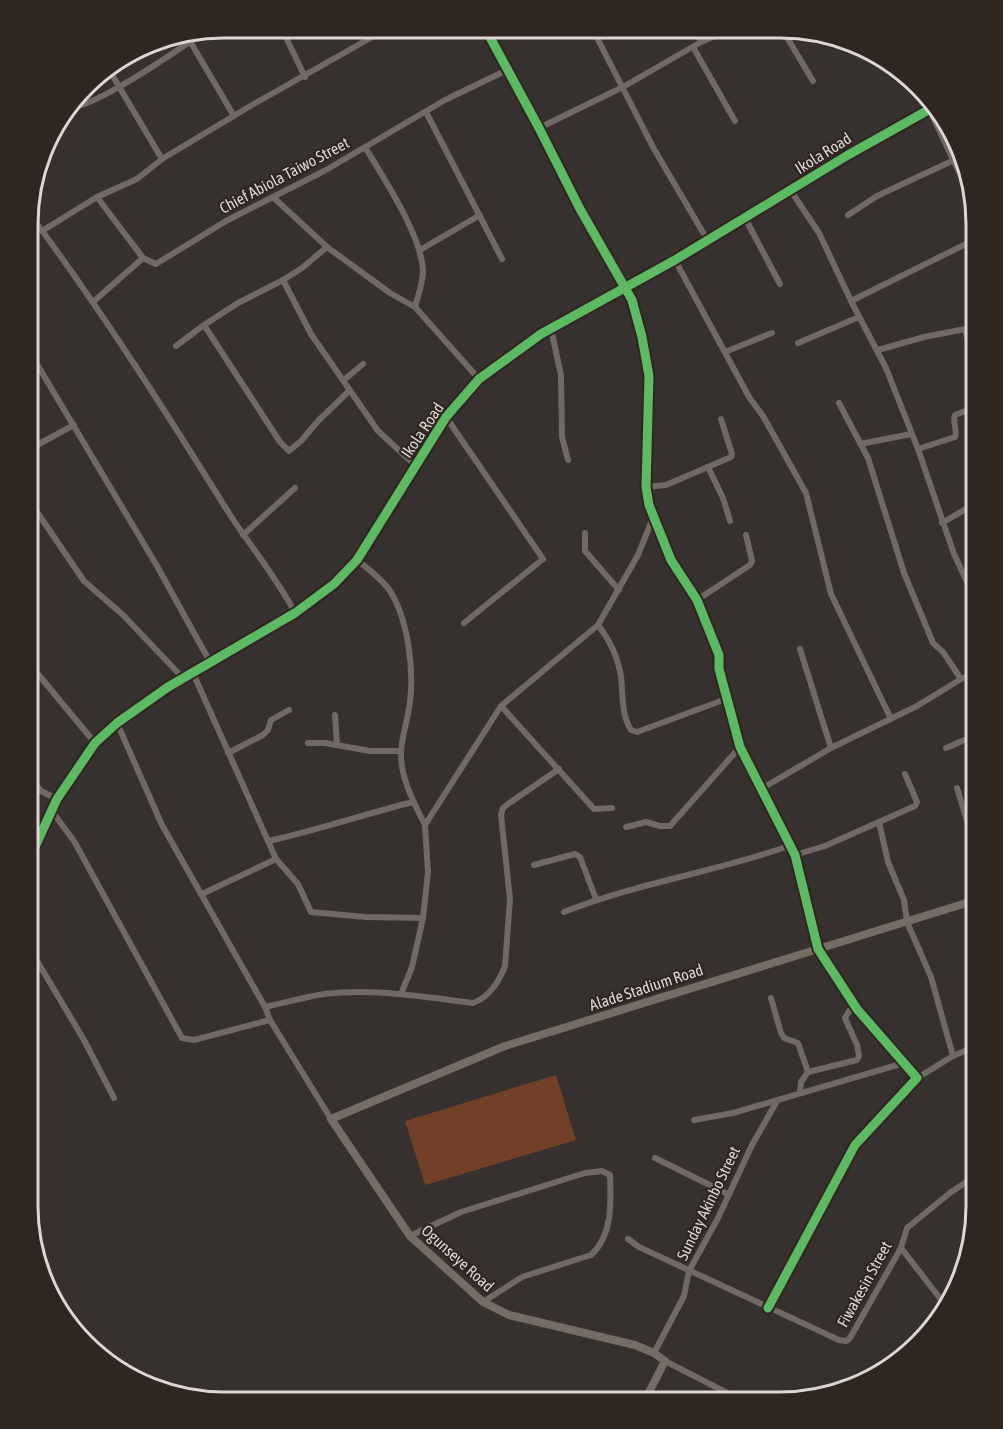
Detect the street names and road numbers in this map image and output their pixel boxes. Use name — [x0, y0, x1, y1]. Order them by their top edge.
street label: Ikola Road — [792, 129, 854, 177]
street label: Chief Abiola Taiwo Street — [216, 133, 352, 217]
street label: Ikola Road — [397, 399, 447, 461]
street label: Alade Stadium Road — [587, 960, 705, 1014]
street label: Sunday Akinbo Street — [673, 1143, 744, 1263]
street label: Ogunseye Road — [418, 1221, 498, 1296]
street label: Fiwakesin Street — [833, 1238, 895, 1330]

